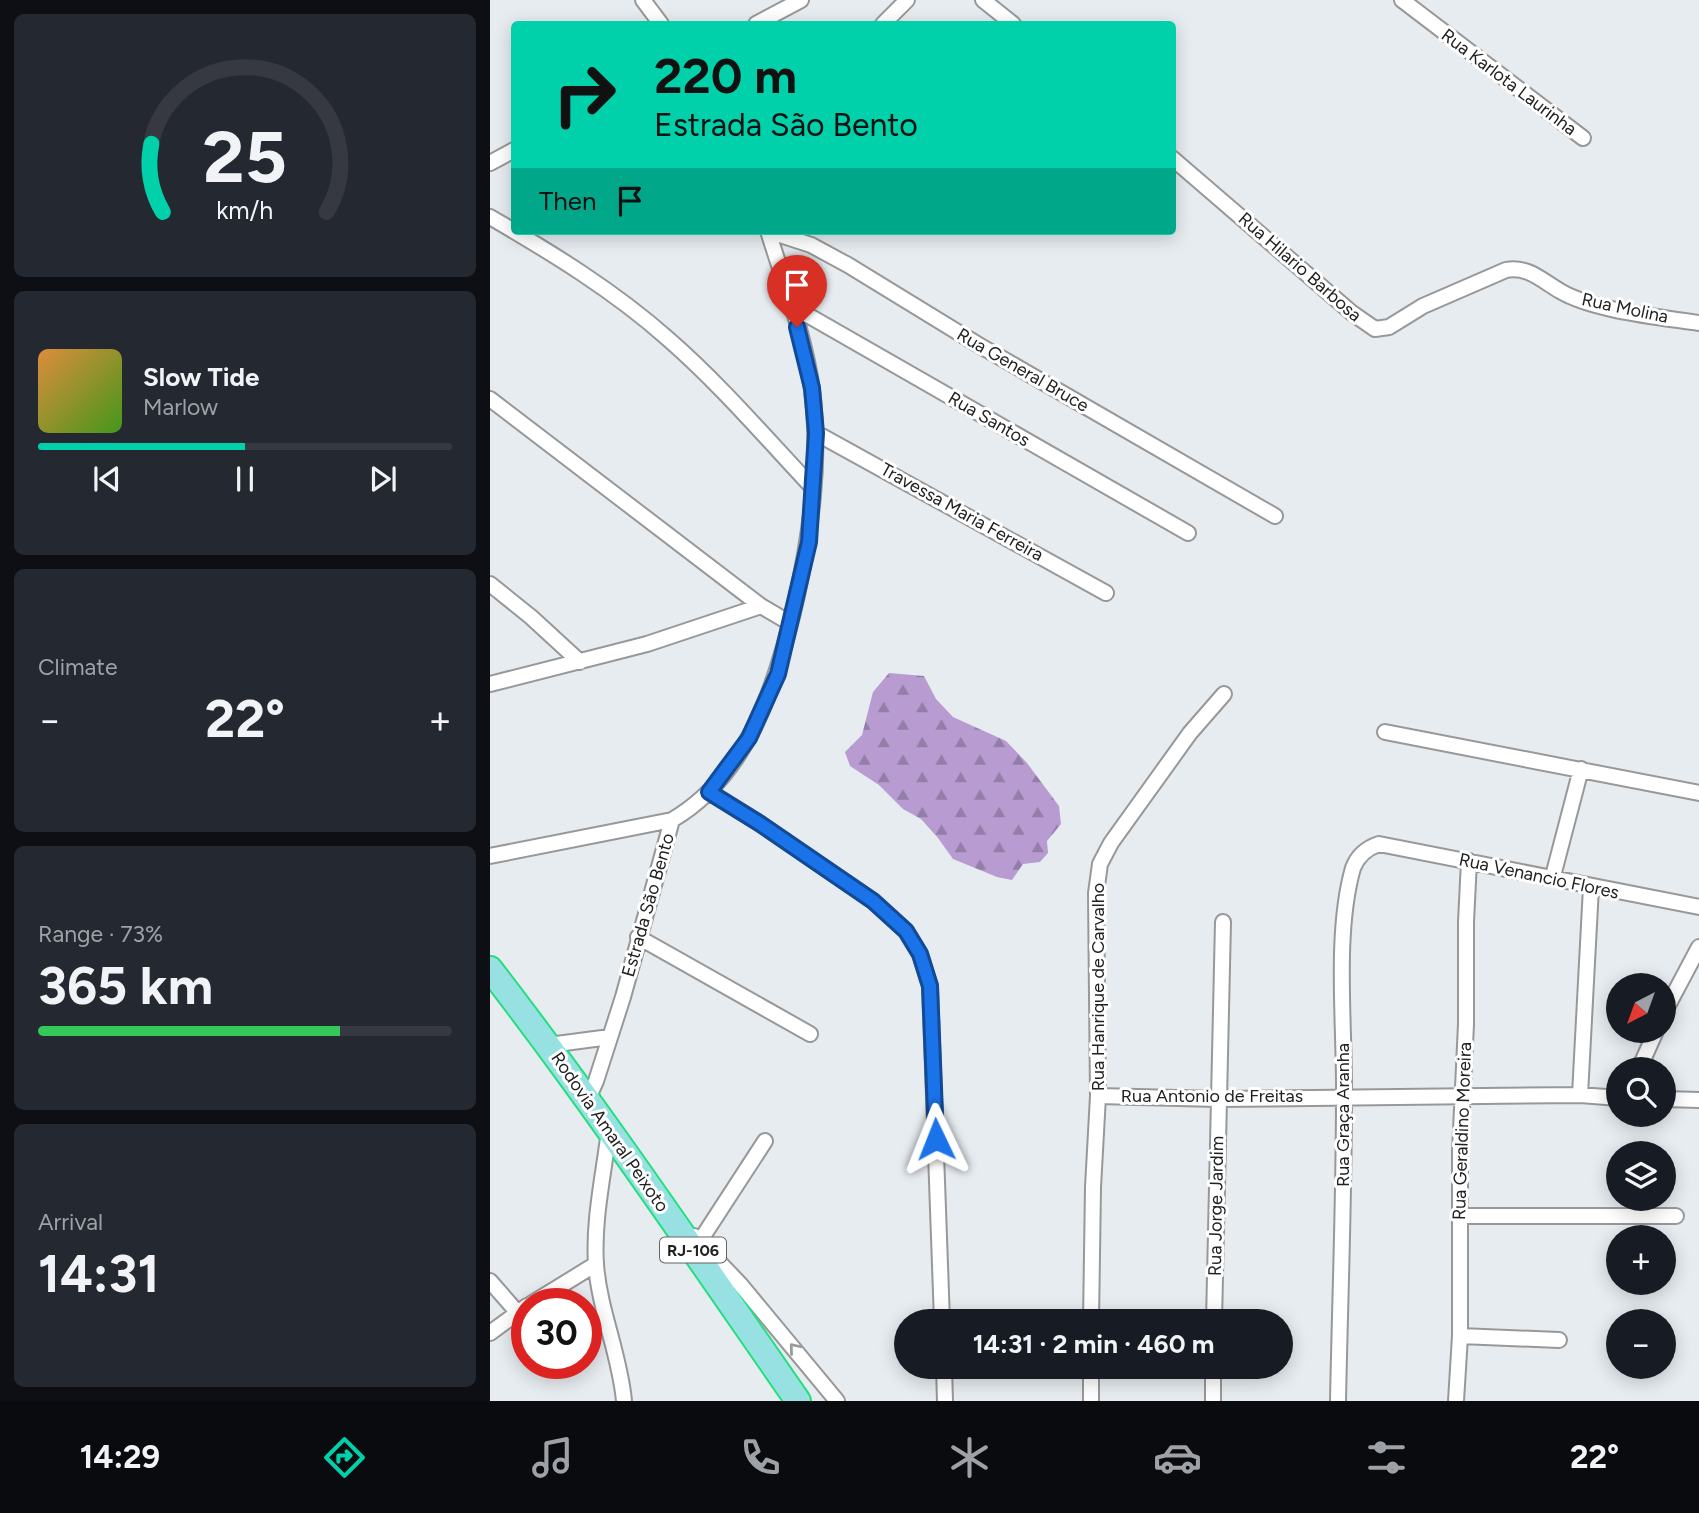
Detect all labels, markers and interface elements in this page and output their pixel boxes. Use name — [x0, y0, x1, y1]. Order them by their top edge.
street label: Rua Karlota Laurinha — [1437, 24, 1581, 140]
text: 220 m — [654, 46, 797, 105]
icon: right — [539, 49, 630, 140]
text: Estrada São Bento — [654, 106, 918, 144]
text: 25 — [203, 113, 287, 200]
icon: arrive — [611, 182, 649, 220]
text: Then — [539, 185, 597, 217]
text: km/h — [216, 195, 274, 225]
street label: Rua Hilario Barbosa — [1234, 208, 1366, 326]
pin — [767, 255, 827, 327]
icon: arrive — [778, 266, 816, 304]
street label: Rua Molina — [1580, 288, 1670, 328]
street label: Rua General Bruce — [953, 323, 1093, 417]
text: Slow Tide — [143, 361, 259, 393]
street label: Rua Santos — [944, 387, 1034, 451]
text: Marlow — [143, 393, 218, 421]
street label: Travessa Maria Ferreira — [877, 458, 1047, 566]
icon: previous — [88, 460, 126, 498]
icon: pause — [226, 460, 264, 498]
icon: next — [364, 460, 402, 498]
text: Climate — [38, 653, 117, 681]
text: 22° — [205, 688, 285, 750]
text: − — [38, 697, 62, 743]
text: + — [428, 697, 452, 743]
street label: Estrada São Bento — [617, 831, 679, 979]
street label: Rua Venancio Flores — [1457, 848, 1621, 904]
street label: Rua Hanrique de Carvalho — [1087, 883, 1109, 1091]
text: Range · 73% — [38, 920, 163, 948]
text: 365 km — [38, 955, 213, 1017]
north arrow — [1606, 973, 1676, 1043]
map controls — [1606, 973, 1676, 1379]
street label: Rua Geraldino Moreira — [1448, 1041, 1476, 1221]
street label: Rua Graça Aranha — [1332, 1043, 1354, 1187]
street label: Rodovia Amaral Peixoto — [546, 1048, 674, 1216]
button: search — [1606, 1057, 1676, 1127]
street label: Rua Antonio de Freitas — [1121, 1085, 1303, 1107]
position arrow — [899, 1102, 973, 1176]
street label: Rua Jorge Jardim — [1204, 1136, 1228, 1276]
button: layers — [1606, 1141, 1676, 1211]
text: Arrival — [38, 1208, 103, 1236]
button: + — [1606, 1225, 1676, 1295]
road number: RJ-106 — [660, 1238, 726, 1262]
text: 14:31 — [38, 1243, 159, 1305]
speed limit sign: 30 — [511, 1288, 602, 1379]
button: − — [1606, 1309, 1676, 1379]
text: 14:31 · 2 min · 460 m — [973, 1328, 1214, 1360]
one-way arrow — [790, 1344, 802, 1357]
icon: directions — [320, 1433, 369, 1482]
icon: music — [528, 1433, 577, 1482]
icon: phone — [736, 1433, 785, 1482]
icon: climate — [945, 1433, 994, 1482]
icon: car — [1153, 1433, 1202, 1482]
icon: filters — [1362, 1433, 1411, 1482]
text: 14:29 — [80, 1438, 160, 1476]
text: 22° — [1570, 1438, 1619, 1476]

